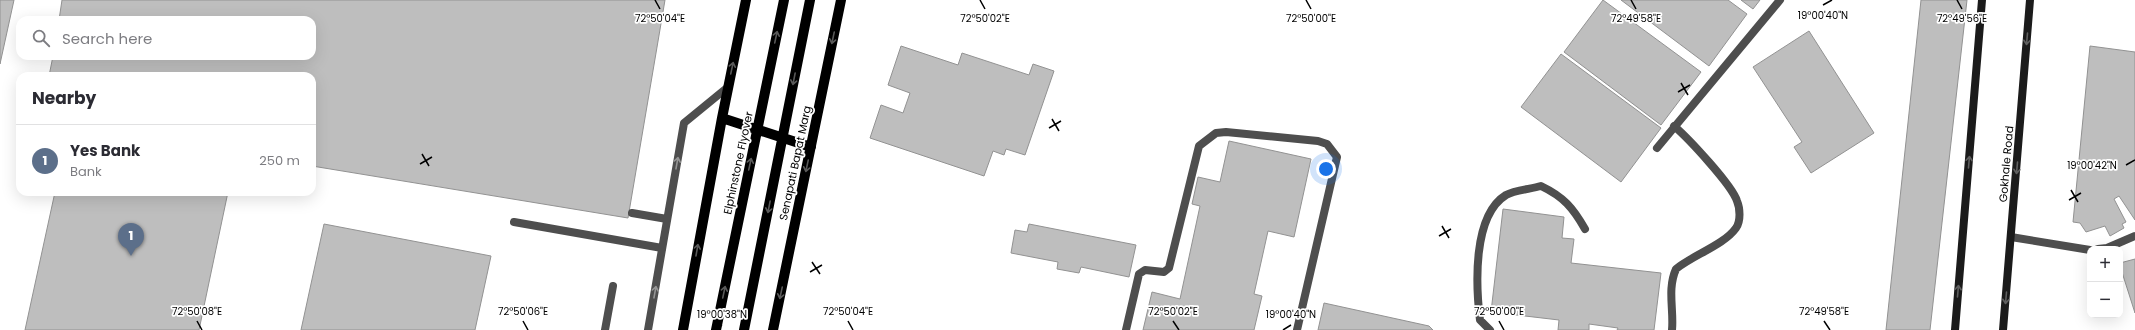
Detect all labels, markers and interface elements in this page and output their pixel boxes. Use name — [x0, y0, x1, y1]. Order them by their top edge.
text: 19°00'40"N — [1798, 8, 1848, 23]
text: 72°50'04"E — [635, 11, 685, 26]
text: 72°50'02"E — [960, 11, 1010, 26]
text: 72°50'00"E — [1286, 11, 1336, 26]
text: 72°49'58"E — [1611, 11, 1661, 26]
text: 72°49'56"E — [1937, 11, 1987, 26]
search box — [16, 16, 316, 60]
icon: search — [30, 27, 52, 49]
text: Search here — [62, 28, 152, 49]
one-way arrow — [772, 31, 780, 44]
one-way arrow — [829, 31, 837, 44]
one-way arrow — [2024, 32, 2031, 45]
one-way arrow — [729, 62, 737, 75]
one-way arrow — [790, 73, 798, 86]
text: Nearby — [32, 86, 96, 110]
street label: Senapati Bapat Marg — [775, 104, 815, 222]
street label: Elphinstone Flyover — [719, 110, 757, 216]
street label: Gokhale Road — [1995, 125, 2017, 203]
text: Yes Bank — [70, 140, 140, 161]
text: 1 — [43, 151, 47, 170]
text: 250 m — [259, 151, 300, 170]
one-way arrow — [1965, 156, 1973, 169]
one-way arrow — [673, 157, 681, 170]
one-way arrow — [746, 158, 754, 171]
text: 19°00'42"N — [2067, 158, 2117, 173]
one-way arrow — [803, 159, 811, 172]
your location — [1316, 159, 1336, 179]
one-way arrow — [2013, 161, 2020, 174]
text: Bank — [70, 162, 102, 181]
one-way arrow — [764, 200, 772, 213]
pin: 1 — [118, 223, 144, 256]
one-way arrow — [693, 244, 701, 257]
map controls — [2087, 246, 2123, 318]
button: + — [2087, 246, 2123, 282]
button: − — [2087, 282, 2123, 318]
one-way arrow — [651, 285, 659, 298]
one-way arrow — [1955, 285, 1962, 298]
one-way arrow — [720, 286, 728, 299]
one-way arrow — [777, 286, 785, 299]
one-way arrow — [2002, 291, 2009, 304]
text: 72°50'08"E — [172, 304, 222, 319]
text: 72°50'06"E — [498, 304, 548, 319]
text: 72°50'04"E — [823, 304, 873, 319]
text: 72°50'02"E — [1148, 304, 1198, 319]
text: 72°50'00"E — [1474, 304, 1524, 319]
text: 72°49'58"E — [1799, 304, 1849, 319]
text: 19°00'38"N — [697, 307, 747, 322]
text: 19°00'40"N — [1266, 307, 1316, 322]

